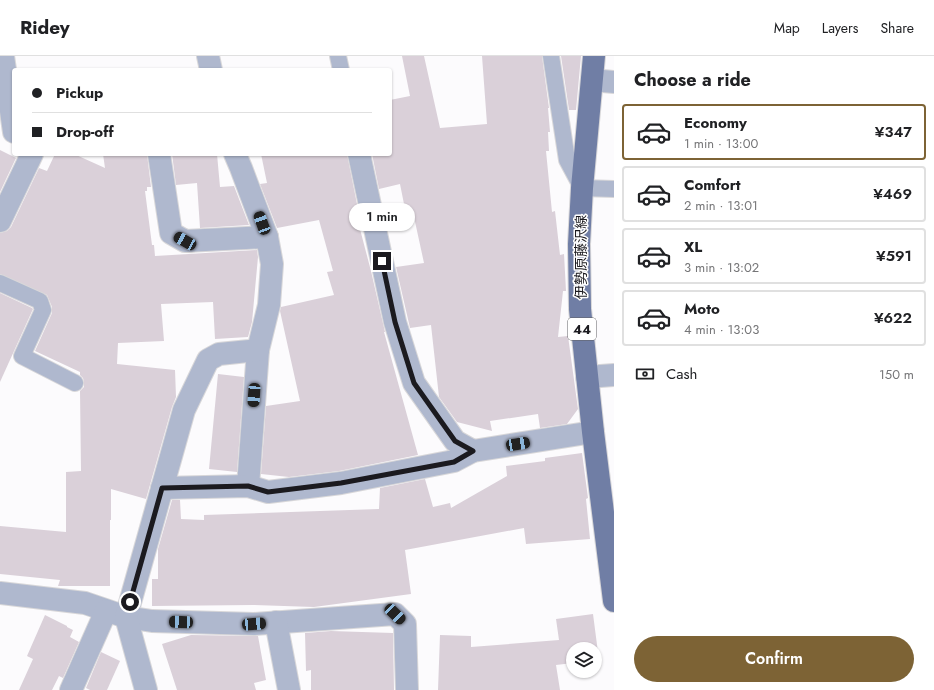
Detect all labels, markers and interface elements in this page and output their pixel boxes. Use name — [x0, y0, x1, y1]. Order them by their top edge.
text: Ridey — [20, 14, 70, 41]
text: Map — [774, 18, 800, 38]
text: Layers — [822, 18, 858, 38]
text: Share — [880, 18, 914, 38]
text: Choose a ride — [634, 67, 751, 93]
text: Pickup — [56, 82, 103, 104]
text: Economy — [684, 112, 747, 134]
icon: car — [636, 114, 672, 150]
text: Drop-off — [56, 121, 114, 143]
text: ¥347 — [875, 121, 912, 143]
text: 1 min · 13:00 — [684, 134, 758, 153]
text: Comfort — [684, 174, 741, 196]
icon: car — [636, 176, 672, 212]
text: ¥469 — [873, 183, 912, 205]
text: 2 min · 13:01 — [684, 196, 758, 215]
callout: 1 min — [349, 203, 415, 231]
text: 1 min — [366, 207, 398, 226]
car — [252, 210, 272, 236]
street label: 伊勢原藤沢線 — [571, 215, 591, 299]
car — [172, 230, 198, 252]
text: XL — [684, 236, 702, 258]
icon: car — [636, 238, 672, 274]
text: ¥591 — [876, 245, 912, 267]
route end — [373, 252, 391, 270]
text: 3 min · 13:02 — [684, 258, 759, 277]
text: Moto — [684, 298, 720, 320]
icon: car — [636, 300, 672, 336]
text: ¥622 — [874, 307, 912, 329]
road number: 44 — [568, 318, 596, 340]
text: 4 min · 13:03 — [684, 320, 759, 339]
icon: cash — [634, 363, 656, 385]
text: Cash — [666, 363, 697, 385]
text: 150 m — [879, 365, 914, 384]
car — [247, 383, 261, 407]
car — [505, 436, 531, 452]
route start — [121, 593, 139, 611]
car — [382, 601, 408, 627]
car — [169, 616, 193, 628]
car — [242, 617, 266, 631]
button: Confirm — [634, 636, 914, 682]
map controls — [566, 642, 602, 678]
button: layers — [566, 642, 602, 678]

